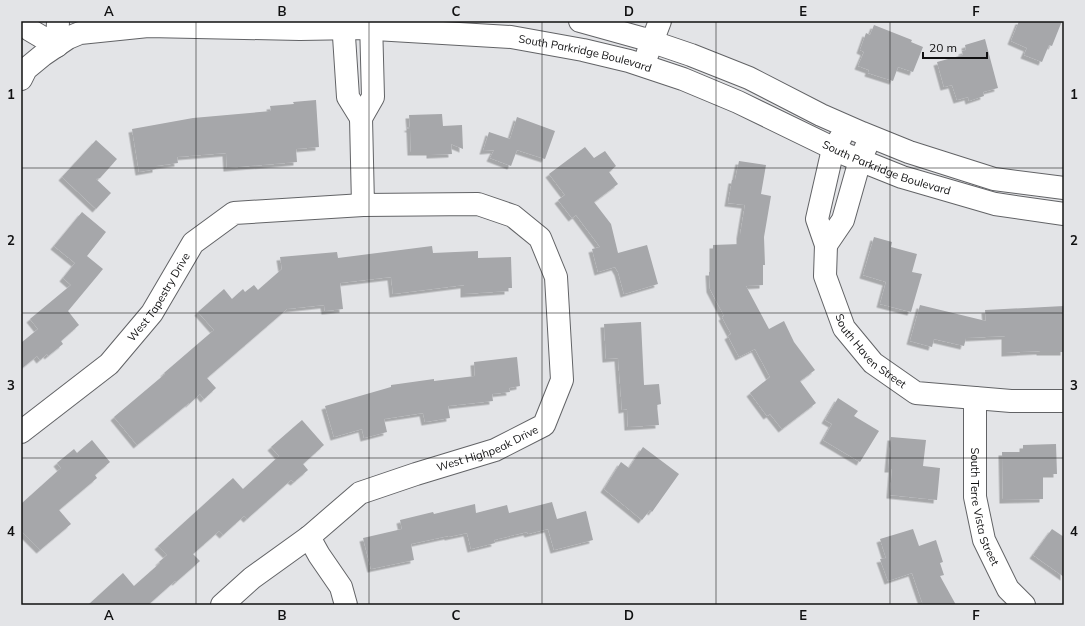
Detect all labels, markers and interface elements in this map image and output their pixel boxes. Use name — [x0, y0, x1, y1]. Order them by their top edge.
text: A — [104, 3, 114, 19]
text: B — [278, 3, 287, 19]
text: C — [452, 3, 461, 19]
text: D — [624, 3, 634, 19]
text: E — [799, 3, 807, 19]
text: F — [972, 3, 980, 19]
street label: South Parkridge Boulevard — [517, 32, 654, 75]
scale bar — [923, 34, 987, 60]
text: 20 m — [929, 40, 957, 55]
text: 1 — [7, 86, 15, 102]
text: 1 — [1070, 86, 1078, 102]
street label: South Parkridge Boulevard — [820, 137, 952, 198]
text: 2 — [7, 232, 15, 248]
text: 2 — [1070, 232, 1078, 248]
street label: West Tapestry Drive — [124, 250, 193, 344]
street label: South Haven Street — [832, 312, 909, 391]
text: 3 — [7, 377, 15, 393]
text: 3 — [1070, 377, 1078, 393]
street label: West Highpeak Drive — [435, 422, 540, 474]
street label: South Terre Vista Street — [968, 448, 1002, 568]
text: 4 — [7, 523, 15, 539]
text: 4 — [1070, 523, 1078, 539]
text: A — [104, 607, 114, 623]
text: B — [278, 607, 287, 623]
text: C — [452, 607, 461, 623]
text: D — [624, 607, 634, 623]
text: E — [799, 607, 807, 623]
text: F — [972, 607, 980, 623]

